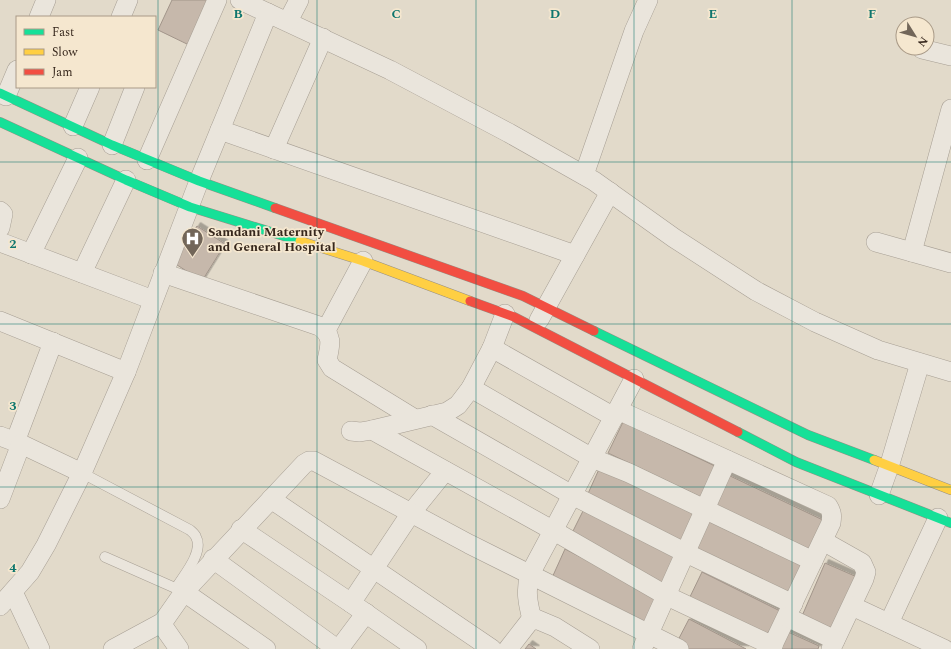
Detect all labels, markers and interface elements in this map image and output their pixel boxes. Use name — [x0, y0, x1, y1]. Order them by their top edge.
text: B — [233, 4, 243, 24]
text: C — [391, 4, 401, 24]
text: D — [550, 4, 560, 24]
text: E — [709, 4, 718, 24]
text: F — [868, 4, 876, 24]
legend — [16, 16, 156, 88]
north arrow — [895, 16, 935, 56]
text: Fast — [52, 23, 74, 42]
text: N — [913, 33, 932, 50]
text: Slow — [52, 43, 78, 62]
text: Jam — [52, 63, 73, 82]
place label: Samdani Maternity and General Hospital — [208, 222, 336, 257]
hospital icon: Samdani Maternity and General Hospital — [179, 225, 205, 258]
text: 2 — [9, 234, 17, 254]
text: 3 — [9, 396, 17, 416]
text: 4 — [9, 558, 17, 578]

